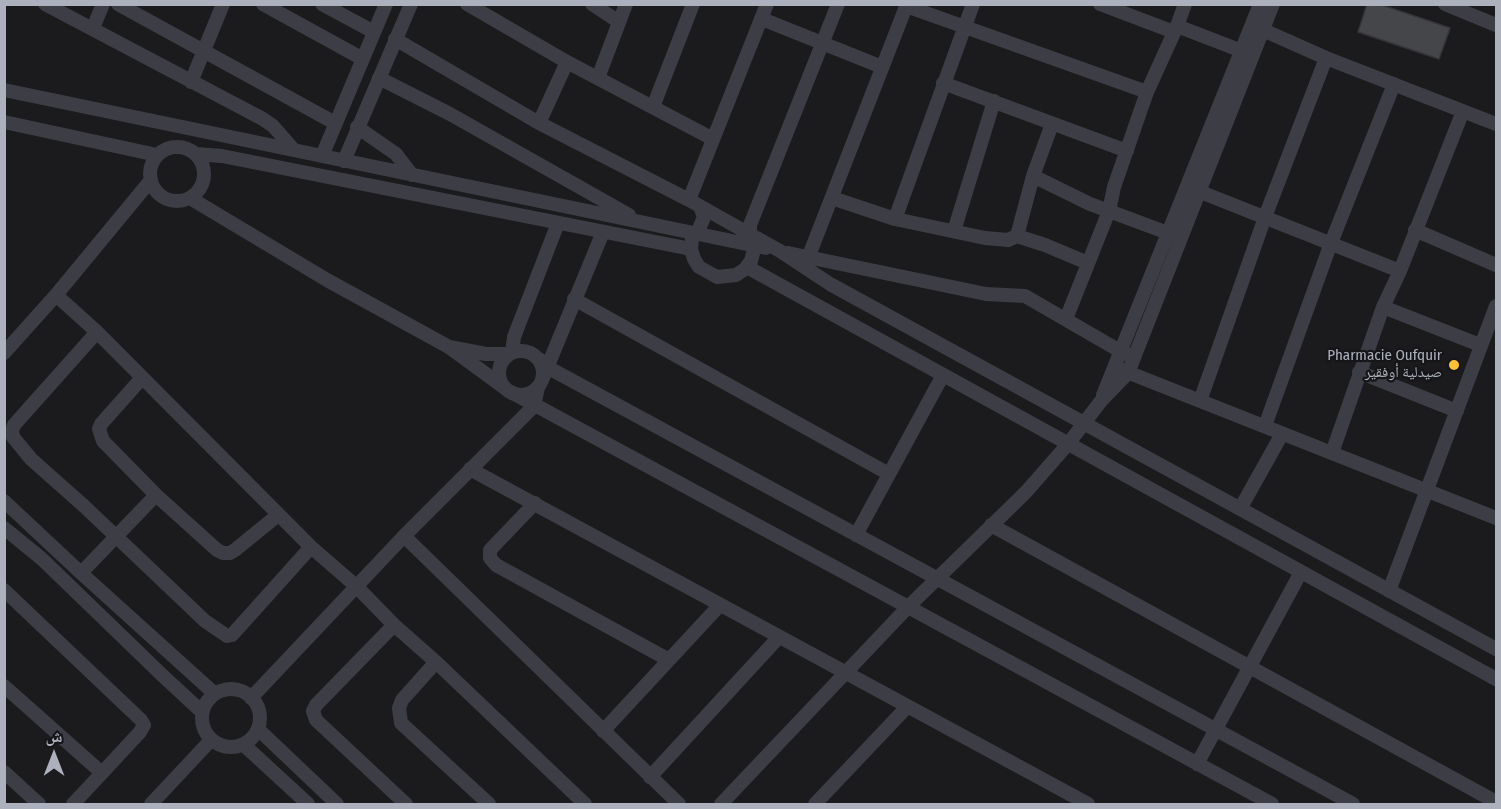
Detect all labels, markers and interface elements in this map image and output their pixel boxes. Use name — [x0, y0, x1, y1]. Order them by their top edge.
place label: Pharmacie Oufquir صيدلية أوفقير — [1327, 347, 1442, 382]
marker: Pharmacie Oufquir صيدلية أوفقير — [1447, 358, 1461, 372]
north arrow — [24, 725, 84, 785]
text: ش — [46, 727, 62, 746]

